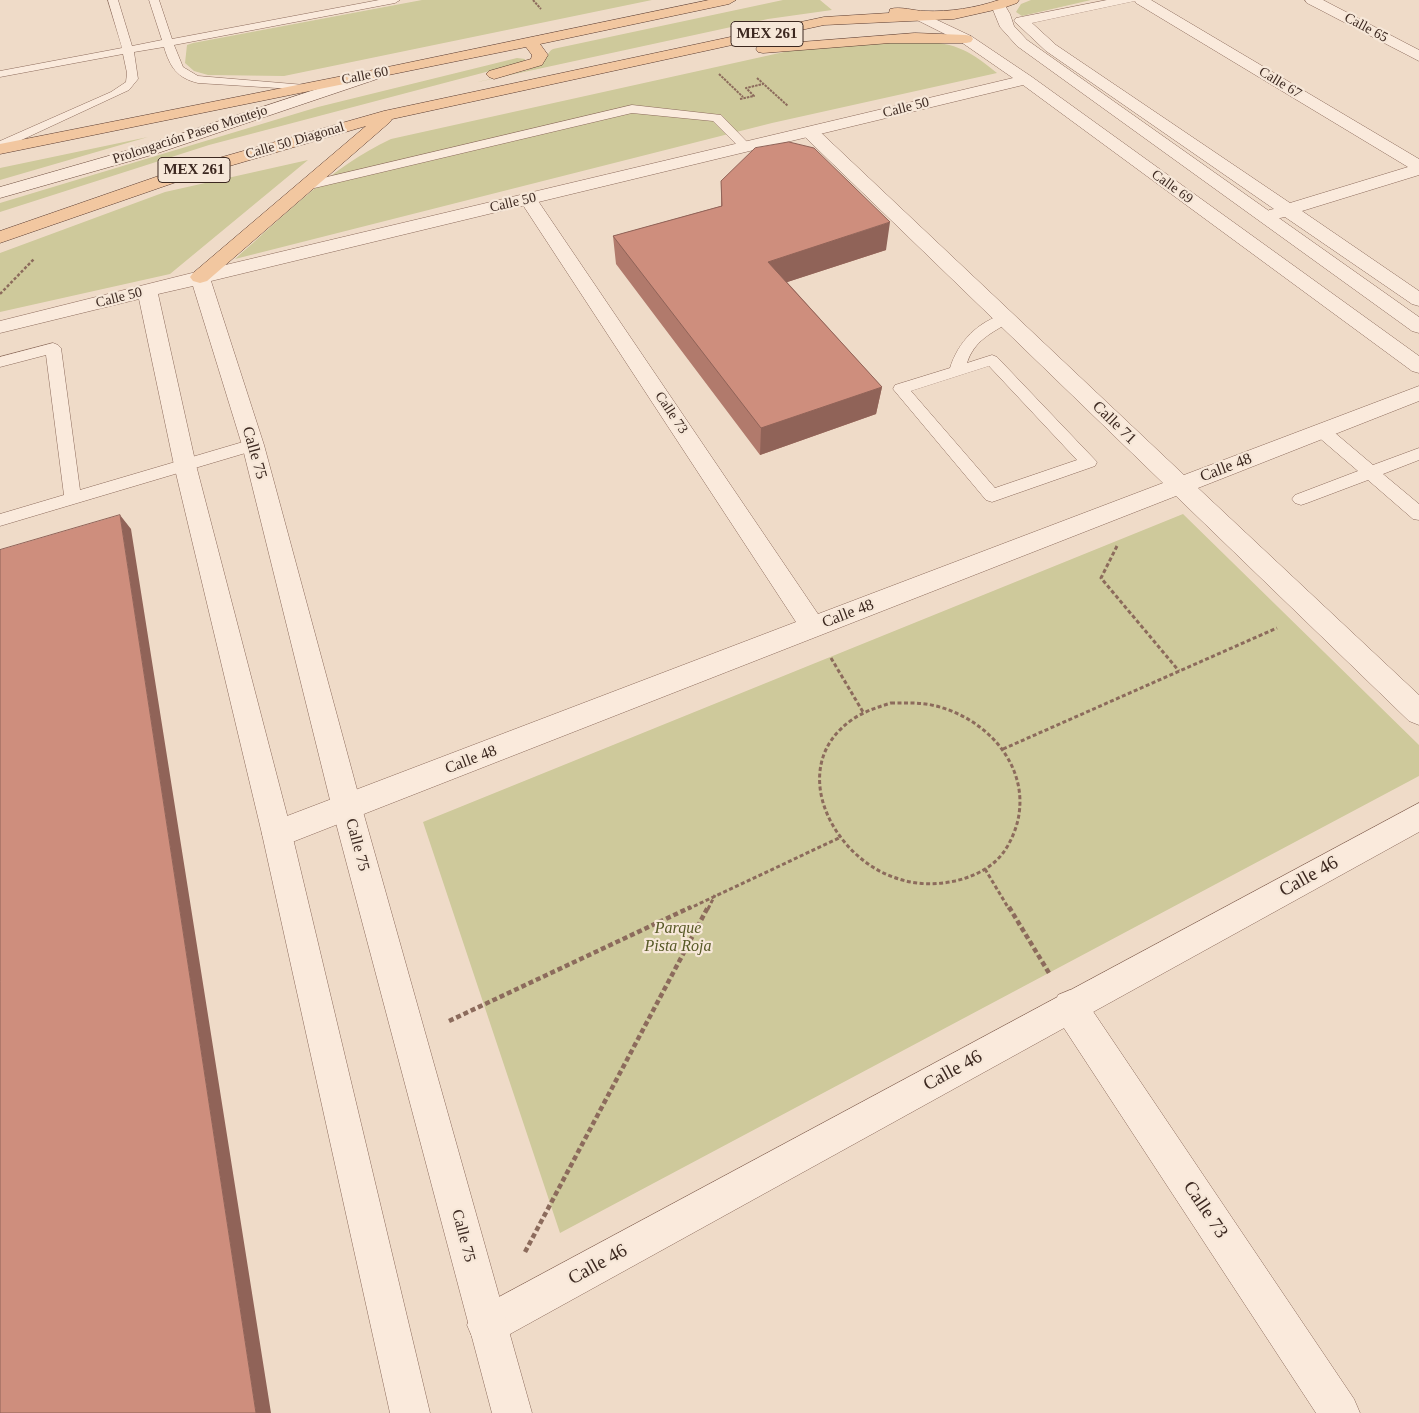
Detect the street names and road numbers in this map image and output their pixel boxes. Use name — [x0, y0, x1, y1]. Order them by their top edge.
street label: Calle 65 — [1341, 10, 1391, 46]
road number: MEX 261 — [731, 22, 803, 46]
street label: Calle 60 — [340, 63, 390, 89]
street label: Calle 67 — [1256, 64, 1304, 102]
street label: Calle 50 — [881, 94, 931, 122]
street label: Prolongación Paseo Montejo — [110, 102, 270, 168]
street label: Calle 50 Diagonal — [244, 119, 346, 163]
road number: MEX 261 — [158, 158, 230, 182]
street label: Calle 69 — [1148, 166, 1196, 208]
street label: Calle 50 — [488, 190, 538, 216]
street label: Calle 50 — [94, 284, 144, 312]
street label: Calle 73 — [651, 389, 691, 437]
street label: Calle 71 — [1088, 397, 1140, 449]
street label: Calle 75 — [237, 425, 271, 481]
street label: Calle 48 — [1197, 449, 1255, 487]
street label: Calle 48 — [819, 595, 877, 633]
street label: Calle 48 — [442, 741, 500, 779]
street label: Calle 75 — [341, 817, 373, 873]
street label: Calle 46 — [1276, 852, 1342, 902]
street label: Calle 46 — [920, 1046, 986, 1096]
street label: Calle 73 — [1178, 1177, 1232, 1243]
street label: Calle 75 — [447, 1208, 479, 1264]
street label: Calle 46 — [565, 1240, 631, 1290]

